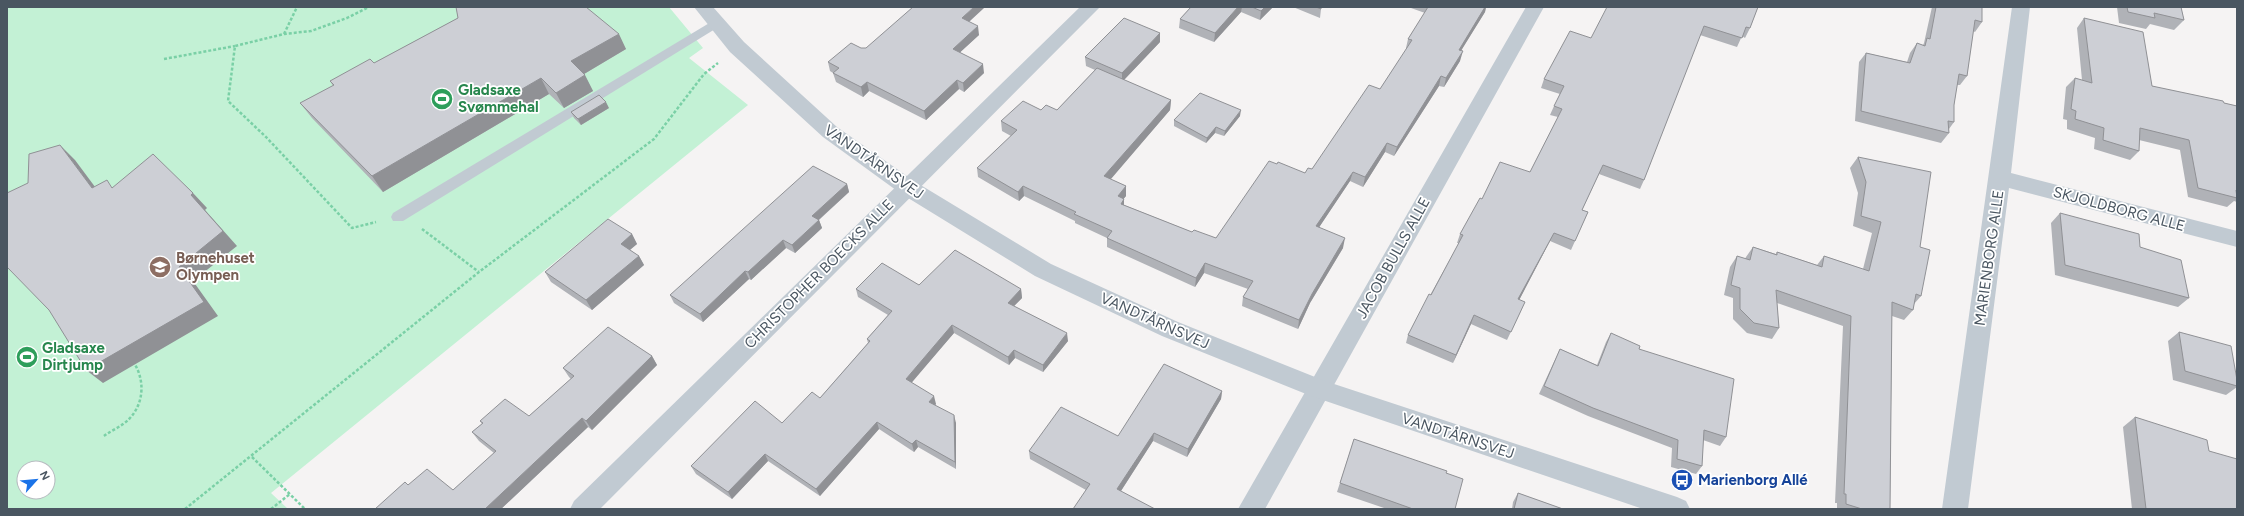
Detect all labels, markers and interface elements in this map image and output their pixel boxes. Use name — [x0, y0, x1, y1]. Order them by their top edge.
place label: Gladsaxe Svømmehal — [458, 81, 539, 116]
sports icon: Gladsaxe Svømmehal — [429, 86, 455, 112]
street label: VANDTÅRNSVEJ — [821, 121, 927, 203]
street label: SKJOLDBORG ALLE — [2051, 183, 2187, 235]
street label: MARIENBORG ALLE — [1971, 189, 2007, 327]
street label: JACOB BULLS ALLE — [1352, 194, 1434, 322]
street label: CHRISTOPHER BOECKS ALLE — [741, 196, 897, 352]
place label: Børnehuset Olympen — [176, 249, 255, 284]
school or university icon: Børnehuset Olympen — [147, 254, 173, 280]
street label: VANDTÅRNSVEJ — [1098, 289, 1212, 353]
place label: Gladsaxe Dirtjump — [42, 339, 106, 374]
sports icon: Gladsaxe Dirtjump — [14, 344, 40, 370]
street label: VANDTÅRNSVEJ — [1399, 409, 1517, 463]
north arrow — [16, 460, 56, 500]
bus stop icon: Marienborg Allé — [1669, 467, 1695, 493]
text: N — [37, 469, 52, 482]
place label: Marienborg Allé — [1698, 471, 1808, 489]

